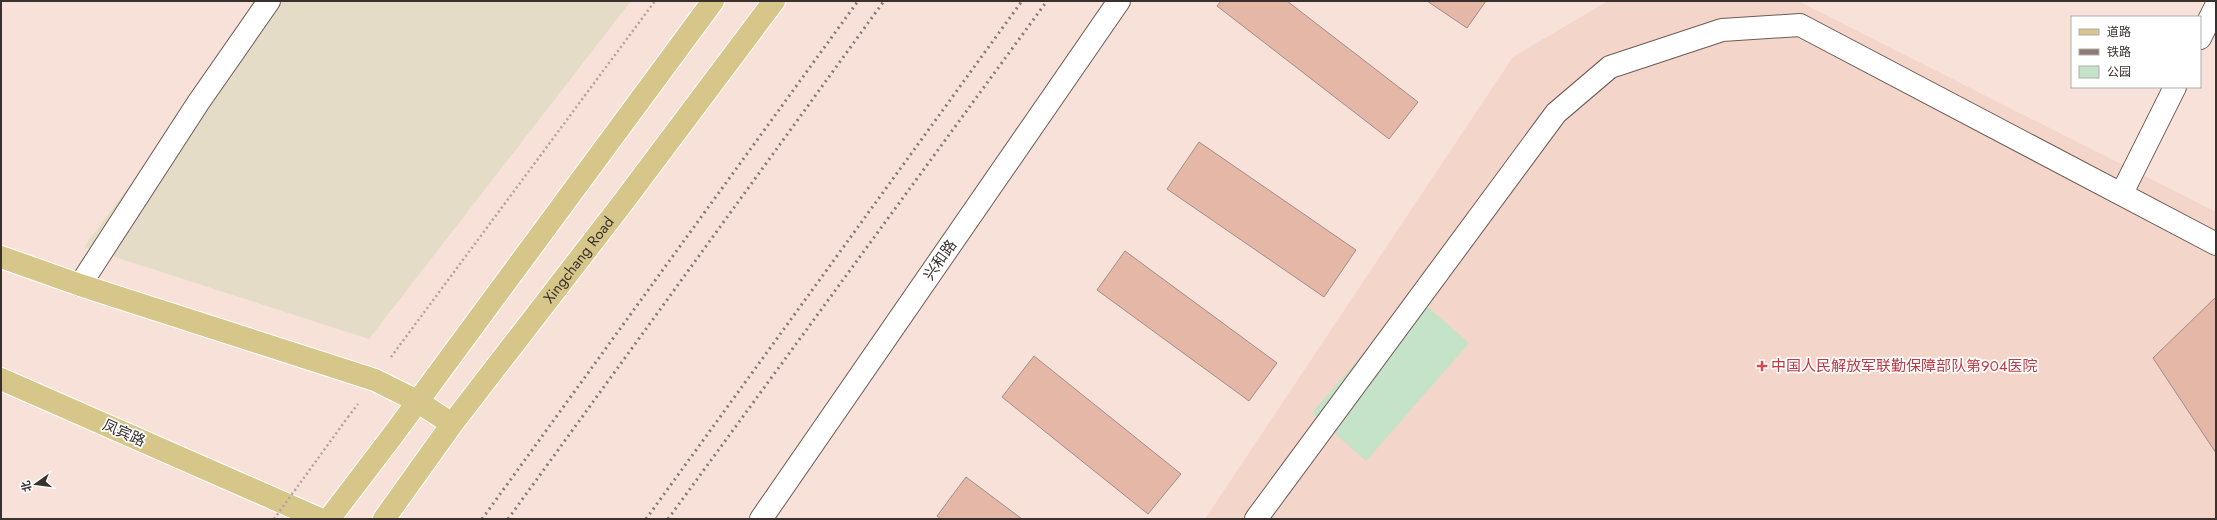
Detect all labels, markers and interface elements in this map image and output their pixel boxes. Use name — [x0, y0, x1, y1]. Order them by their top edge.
legend — [2071, 16, 2201, 88]
text: 道路 — [2107, 23, 2131, 41]
text: 铁路 — [2107, 43, 2131, 61]
text: 公园 — [2107, 63, 2131, 81]
street label: Xingchang Road — [538, 212, 619, 308]
street label: 兴和路 — [918, 235, 962, 285]
place label: 中国人民解放军联勤保障部队第904医院 — [1771, 355, 2037, 377]
marker: 中国人民解放军联勤保障部队第904医院 — [1756, 360, 1768, 372]
street label: 凤宾路 — [99, 414, 149, 452]
north arrow — [16, 464, 56, 504]
text: 北 — [17, 479, 35, 494]

